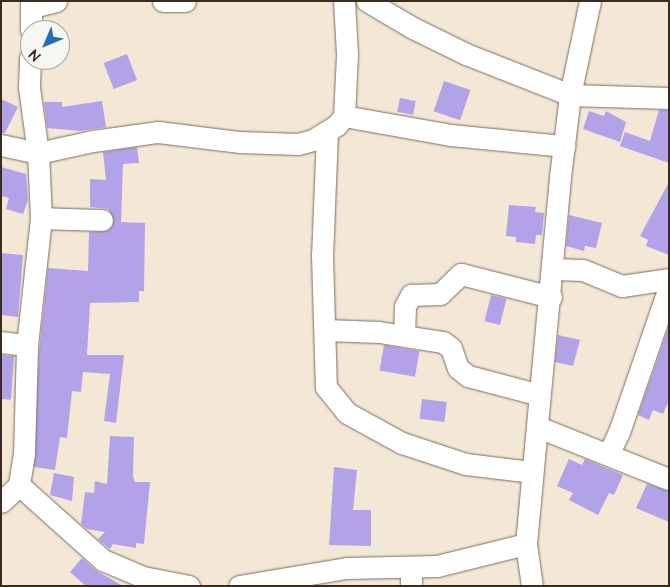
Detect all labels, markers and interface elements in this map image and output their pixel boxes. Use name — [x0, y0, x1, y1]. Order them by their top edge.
north arrow — [20, 20, 70, 70]
text: N — [25, 45, 45, 65]

